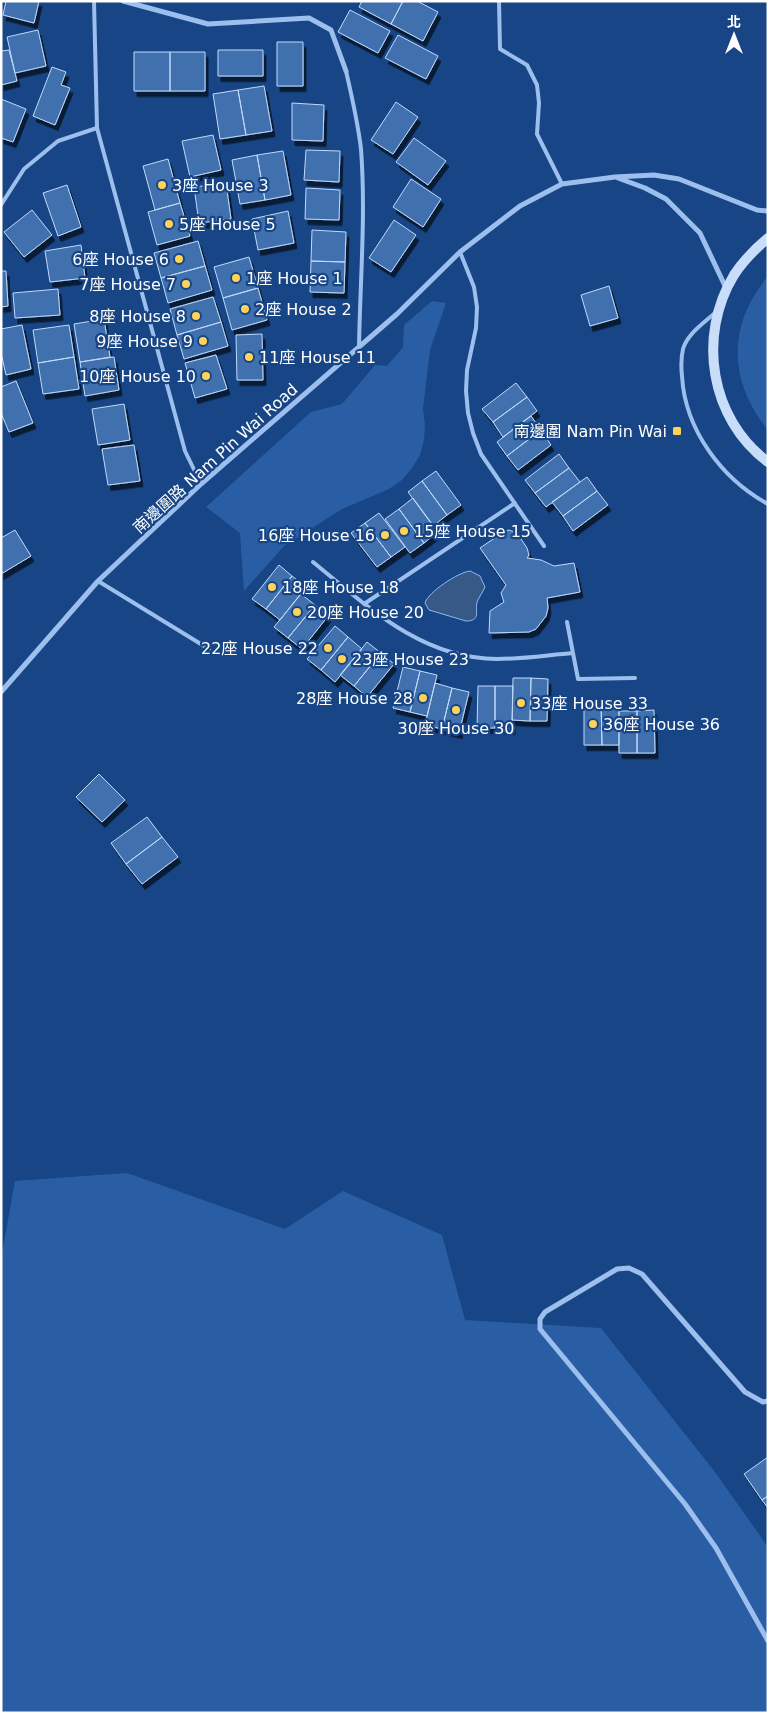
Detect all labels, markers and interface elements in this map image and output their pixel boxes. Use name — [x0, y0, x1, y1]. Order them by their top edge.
north arrow — [709, 10, 759, 60]
text: 北 — [727, 14, 741, 30]
place label: 3座 House 3 — [172, 176, 269, 195]
marker: 3座 House 3 — [156, 179, 168, 191]
place label: 5座 House 5 — [179, 215, 276, 234]
marker: 5座 House 5 — [163, 218, 175, 230]
place label: 6座 House 6 — [72, 250, 169, 269]
marker: 6座 House 6 — [173, 253, 185, 265]
place label: 1座 House 1 — [246, 269, 343, 288]
marker: 1座 House 1 — [230, 272, 242, 284]
place label: 7座 House 7 — [79, 275, 176, 294]
marker: 7座 House 7 — [180, 278, 192, 290]
place label: 2座 House 2 — [255, 300, 352, 319]
marker: 2座 House 2 — [239, 303, 251, 315]
place label: 8座 House 8 — [89, 307, 186, 326]
marker: 8座 House 8 — [190, 310, 202, 322]
place label: 9座 House 9 — [96, 332, 193, 351]
marker: 9座 House 9 — [197, 335, 209, 347]
place label: 11座 House 11 — [259, 348, 376, 367]
marker: 11座 House 11 — [243, 351, 255, 363]
place label: 10座 House 10 — [79, 367, 196, 386]
marker: 10座 House 10 — [200, 370, 212, 382]
street label: 南邊圍路 Nam Pin Wai Road — [129, 379, 302, 537]
place label: 南邊圍 Nam Pin Wai — [513, 422, 667, 441]
marker: 南邊圍 Nam Pin Wai — [671, 425, 683, 437]
place label: 15座 House 15 — [414, 522, 531, 541]
marker: 15座 House 15 — [398, 525, 410, 537]
place label: 16座 House 16 — [258, 526, 375, 545]
marker: 16座 House 16 — [379, 529, 391, 541]
place label: 18座 House 18 — [282, 578, 399, 597]
marker: 18座 House 18 — [266, 581, 278, 593]
place label: 20座 House 20 — [307, 603, 424, 622]
marker: 20座 House 20 — [291, 606, 303, 618]
place label: 22座 House 22 — [201, 639, 318, 658]
marker: 22座 House 22 — [322, 642, 334, 654]
place label: 23座 House 23 — [352, 650, 469, 669]
marker: 23座 House 23 — [336, 653, 348, 665]
place label: 28座 House 28 — [296, 689, 413, 708]
marker: 28座 House 28 — [417, 692, 429, 704]
place label: 33座 House 33 — [531, 694, 648, 713]
marker: 33座 House 33 — [515, 697, 527, 709]
marker: 30座 House 30 — [450, 704, 462, 716]
place label: 36座 House 36 — [603, 715, 720, 734]
marker: 36座 House 36 — [587, 718, 599, 730]
place label: 30座 House 30 — [397, 719, 515, 738]

